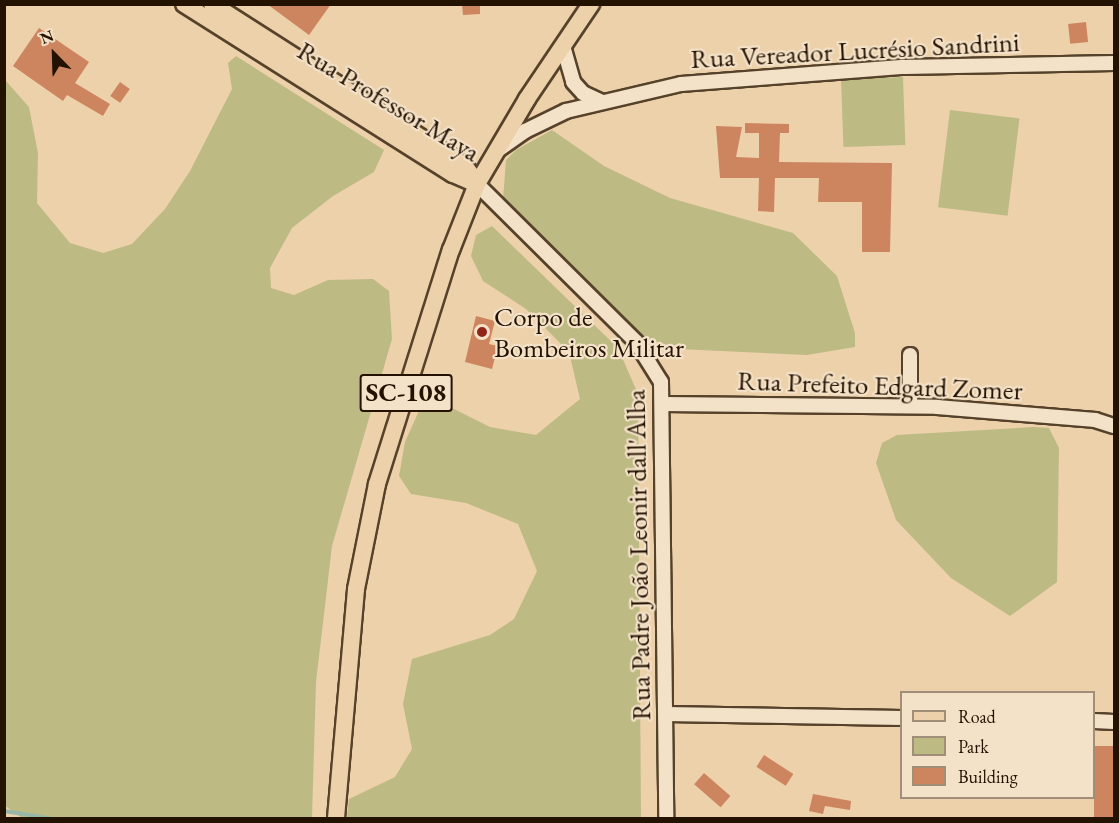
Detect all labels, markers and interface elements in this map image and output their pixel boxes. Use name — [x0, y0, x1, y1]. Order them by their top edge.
north arrow — [24, 24, 84, 84]
text: N — [37, 25, 57, 49]
street label: Rua Vereador Lucrésio Sandrini — [690, 25, 1020, 75]
street label: Rua Professor Maya — [292, 34, 486, 168]
place label: Corpo de Bombeiros Militar — [494, 300, 684, 363]
marker: Corpo de Bombeiros Militar — [475, 325, 489, 339]
street label: Rua Prefeito Edgard Zomer — [737, 364, 1023, 406]
road number: SC-108 — [360, 370, 452, 416]
street label: Rua Padre João Leonir dall'Alba — [619, 389, 657, 721]
legend — [900, 691, 1095, 799]
text: Road — [958, 705, 996, 728]
text: Park — [958, 735, 989, 758]
text: Building — [958, 765, 1018, 788]

